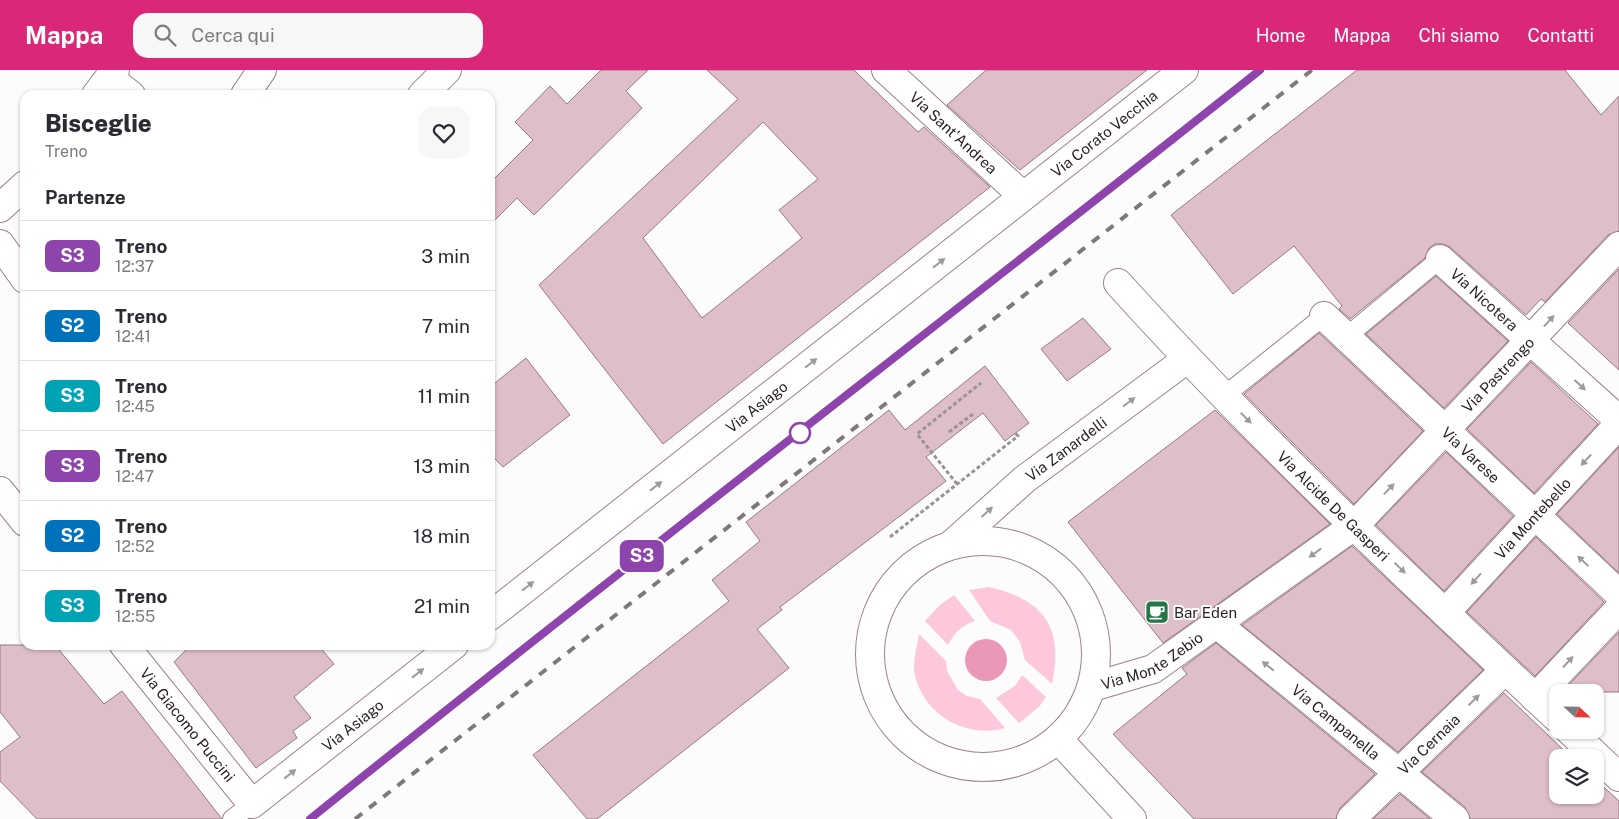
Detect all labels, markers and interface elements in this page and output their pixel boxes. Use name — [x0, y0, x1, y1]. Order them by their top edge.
search box — [133, 13, 483, 58]
text: Mappa — [25, 21, 103, 49]
icon: search — [151, 21, 179, 49]
text: Cerca qui — [191, 24, 275, 46]
text: Home — [1256, 25, 1305, 46]
text: Mappa — [1333, 25, 1391, 46]
text: Chi siamo — [1419, 25, 1499, 46]
text: Contatti — [1527, 25, 1594, 46]
street label: Via Corato Vecchia — [1047, 86, 1160, 180]
street label: Via Sant'Andrea — [907, 88, 1001, 177]
button: heart — [418, 107, 470, 159]
text: Bisceglie — [45, 109, 152, 137]
text: Treno — [45, 142, 87, 161]
text: Partenze — [45, 186, 126, 208]
text: Treno — [115, 235, 167, 257]
text: S3 — [60, 245, 85, 266]
text: 3 min — [421, 245, 470, 267]
text: 12:37 — [115, 257, 154, 276]
one-way arrow — [932, 257, 945, 268]
street label: Via Nicotera — [1447, 264, 1522, 334]
text: Treno — [115, 305, 167, 327]
text: S2 — [61, 315, 84, 336]
text: 7 min — [422, 315, 470, 337]
one-way arrow — [1543, 315, 1555, 327]
text: 12:41 — [115, 327, 151, 346]
street label: Via Pastrengo — [1458, 333, 1537, 416]
one-way arrow — [804, 358, 817, 369]
text: Treno — [115, 375, 167, 397]
street label: Via Asiago — [722, 377, 791, 436]
one-way arrow — [1573, 379, 1585, 391]
text: S3 — [60, 385, 85, 406]
text: 11 min — [418, 385, 470, 407]
text: 12:45 — [115, 397, 155, 416]
one-way arrow — [1122, 397, 1136, 407]
one-way arrow — [1240, 412, 1252, 424]
street label: Via Zanardelli — [1022, 413, 1110, 484]
unlabelled marker — [789, 422, 811, 444]
street label: Via Varese — [1438, 423, 1504, 486]
text: Treno — [115, 445, 167, 467]
street label: Via Alcide De Gasperi — [1274, 447, 1393, 564]
one-way arrow — [1580, 453, 1592, 465]
text: S3 — [60, 455, 85, 476]
text: 13 min — [413, 455, 470, 477]
text: 12:47 — [115, 467, 154, 486]
street label: Via Montebello — [1491, 474, 1574, 562]
one-way arrow — [649, 480, 662, 491]
one-way arrow — [1383, 484, 1395, 496]
one-way arrow — [981, 507, 994, 518]
text: Treno — [115, 515, 167, 537]
text: S2 — [61, 525, 84, 546]
text: 18 min — [413, 525, 470, 547]
text: 12:52 — [115, 537, 154, 556]
line badge: S3 — [620, 540, 664, 572]
text: S3 — [630, 545, 654, 566]
one-way arrow — [1309, 548, 1322, 558]
one-way arrow — [1578, 555, 1590, 567]
one-way arrow — [1393, 562, 1405, 574]
one-way arrow — [1470, 573, 1481, 586]
one-way arrow — [521, 581, 534, 592]
text: Treno — [115, 585, 167, 607]
text: S3 — [60, 595, 85, 616]
text: 21 min — [414, 595, 470, 617]
cafe icon: Bar Eden — [1144, 599, 1170, 625]
place label: Bar Eden — [1174, 604, 1237, 621]
text: 12:55 — [115, 607, 155, 626]
street label: Via Monte Zebio — [1099, 628, 1206, 692]
one-way arrow — [1562, 657, 1574, 669]
one-way arrow — [1262, 660, 1275, 671]
street label: Via Giacomo Puccini — [137, 664, 239, 785]
one-way arrow — [411, 668, 424, 679]
street label: Via Campanella — [1289, 681, 1384, 763]
north arrow — [1549, 684, 1604, 739]
map controls — [1549, 684, 1604, 804]
one-way arrow — [1467, 694, 1479, 706]
street label: Via Asiago — [318, 696, 387, 754]
street label: Via Cernaia — [1394, 710, 1463, 778]
button: layers — [1549, 749, 1604, 804]
one-way arrow — [283, 768, 296, 779]

